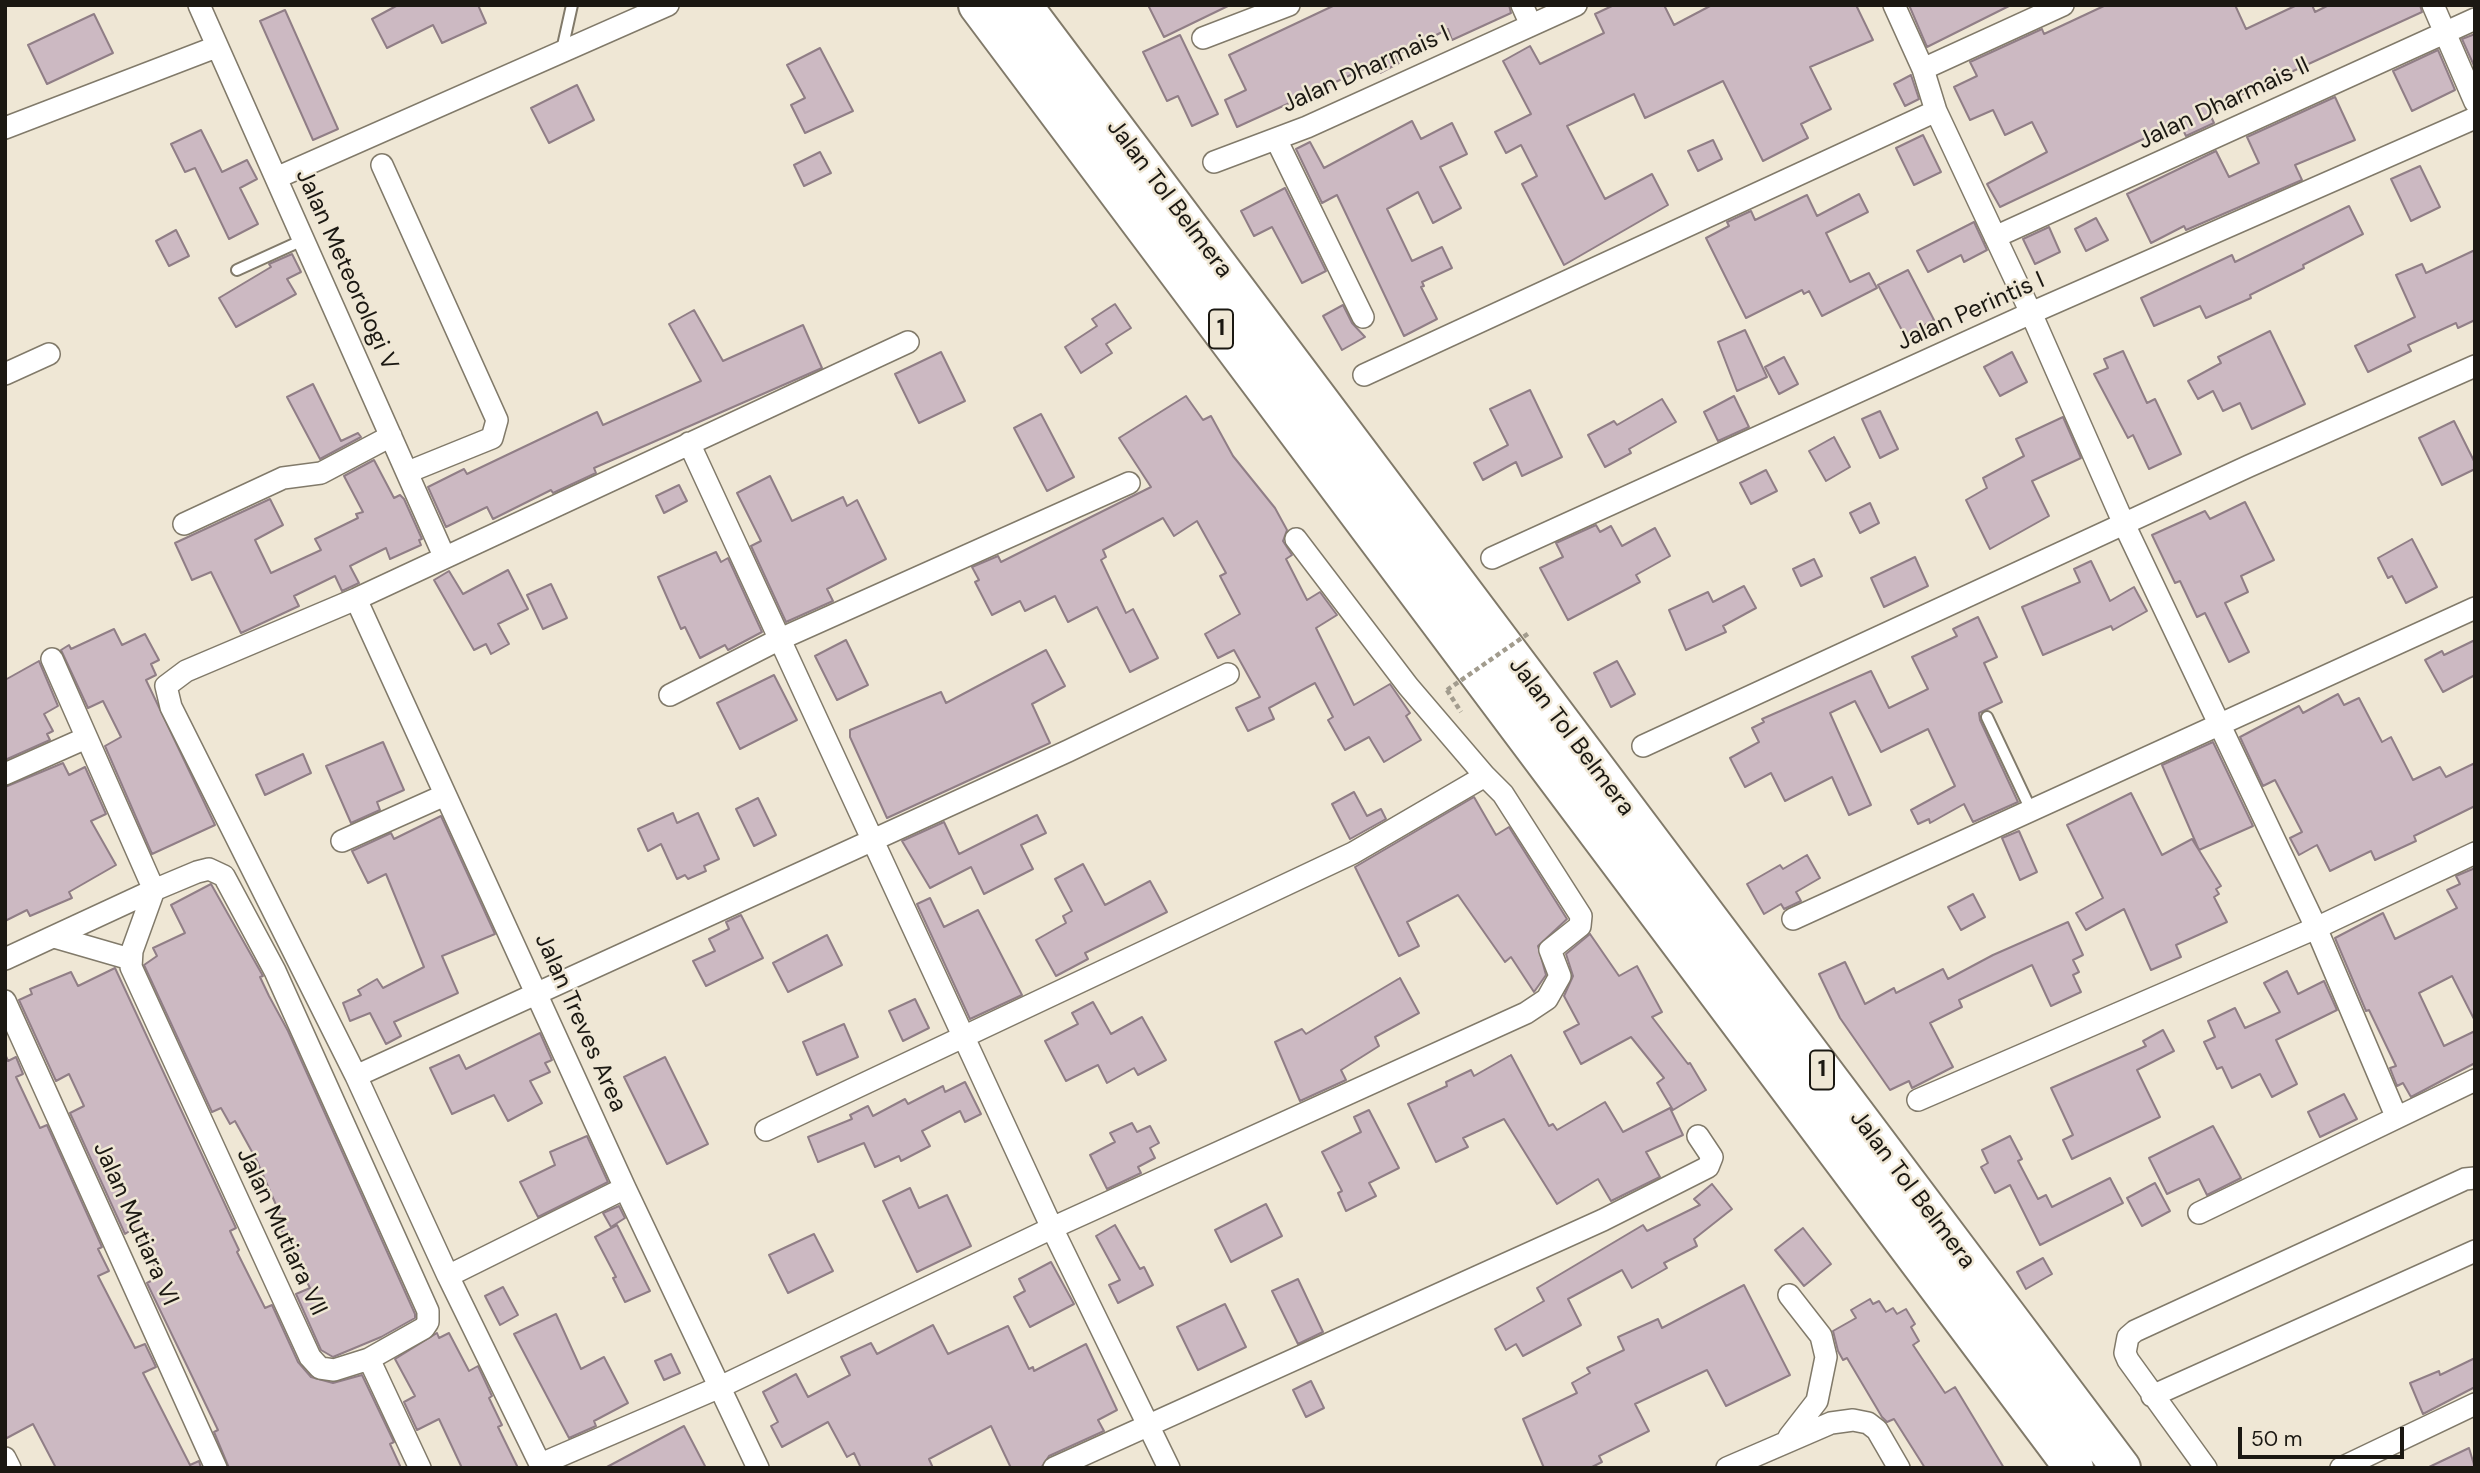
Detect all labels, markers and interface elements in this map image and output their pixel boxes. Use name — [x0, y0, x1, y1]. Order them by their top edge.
street label: Jalan Dharmais I — [1278, 20, 1454, 120]
street label: Jalan Dharmais II — [2134, 52, 2314, 156]
street label: Jalan Tol Belmera — [1100, 114, 1238, 284]
street label: Jalan Meteorologi V — [289, 165, 403, 375]
street label: Jalan Perintis I — [1893, 267, 2049, 357]
road number: 1 — [1209, 310, 1233, 348]
street label: Jalan Tol Belmera — [1502, 652, 1640, 822]
street label: Jalan Treves Area — [528, 929, 632, 1117]
road number: 1 — [1810, 1050, 1834, 1090]
street label: Jalan Tol Belmera — [1843, 1105, 1981, 1275]
street label: Jalan Mutiara VI — [86, 1138, 184, 1310]
street label: Jalan Mutiara VII — [230, 1144, 332, 1320]
scale bar — [2242, 1414, 2408, 1458]
text: 50 m — [2251, 1425, 2302, 1453]

